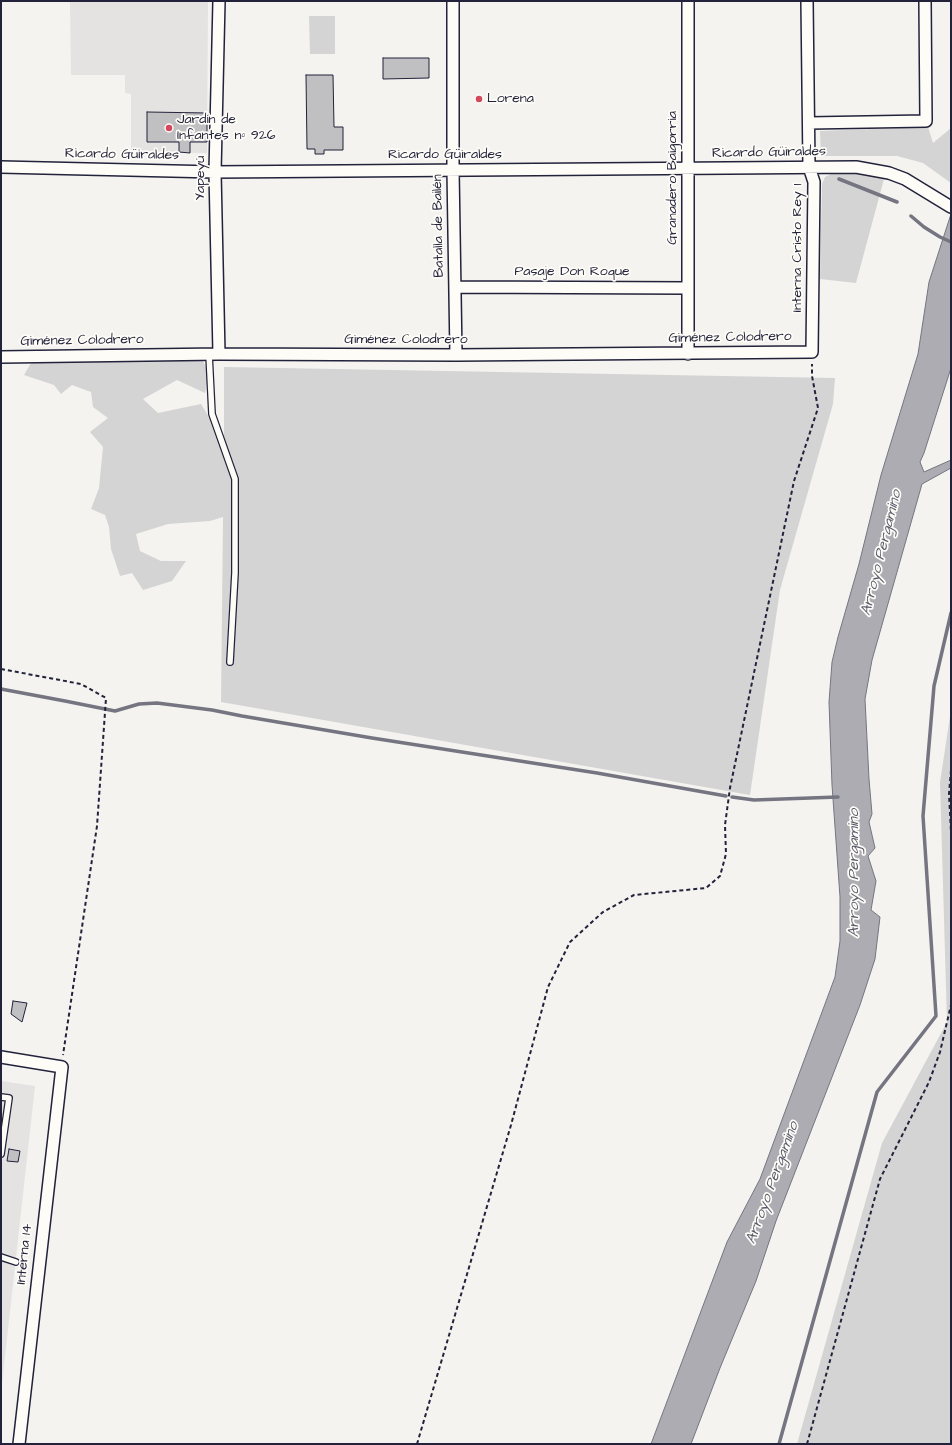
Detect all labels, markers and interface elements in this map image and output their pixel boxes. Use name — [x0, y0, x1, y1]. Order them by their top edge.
place label: Lorena — [487, 91, 534, 107]
marker: Lorena — [474, 94, 484, 104]
street label: Granadero Baigorria — [665, 111, 681, 245]
place label: Jardín de Infantes nº 926 — [177, 112, 276, 144]
marker: Jardín de Infantes nº 926 — [164, 123, 174, 133]
street label: Ricardo Güiraldes — [712, 144, 826, 162]
street label: Ricardo Güiraldes — [65, 146, 179, 164]
street label: Ricardo Güiraldes — [388, 147, 502, 163]
street label: Yapeyú — [193, 156, 209, 200]
street label: Batalla de Bailén — [430, 174, 448, 278]
street label: Interna Cristo Rey 1 — [790, 184, 806, 312]
street label: Pasaje Don Roque — [514, 264, 630, 280]
street label: Giménez Colodrero — [668, 329, 792, 347]
street label: Giménez Colodrero — [20, 332, 144, 350]
street label: Giménez Colodrero — [344, 332, 468, 348]
water label: Arroyo Pergamino — [858, 488, 906, 618]
water label: Arroyo Pergamino — [846, 809, 864, 937]
water label: Arroyo Pergamino — [743, 1120, 803, 1246]
street label: Interna 14 — [13, 1223, 37, 1285]

